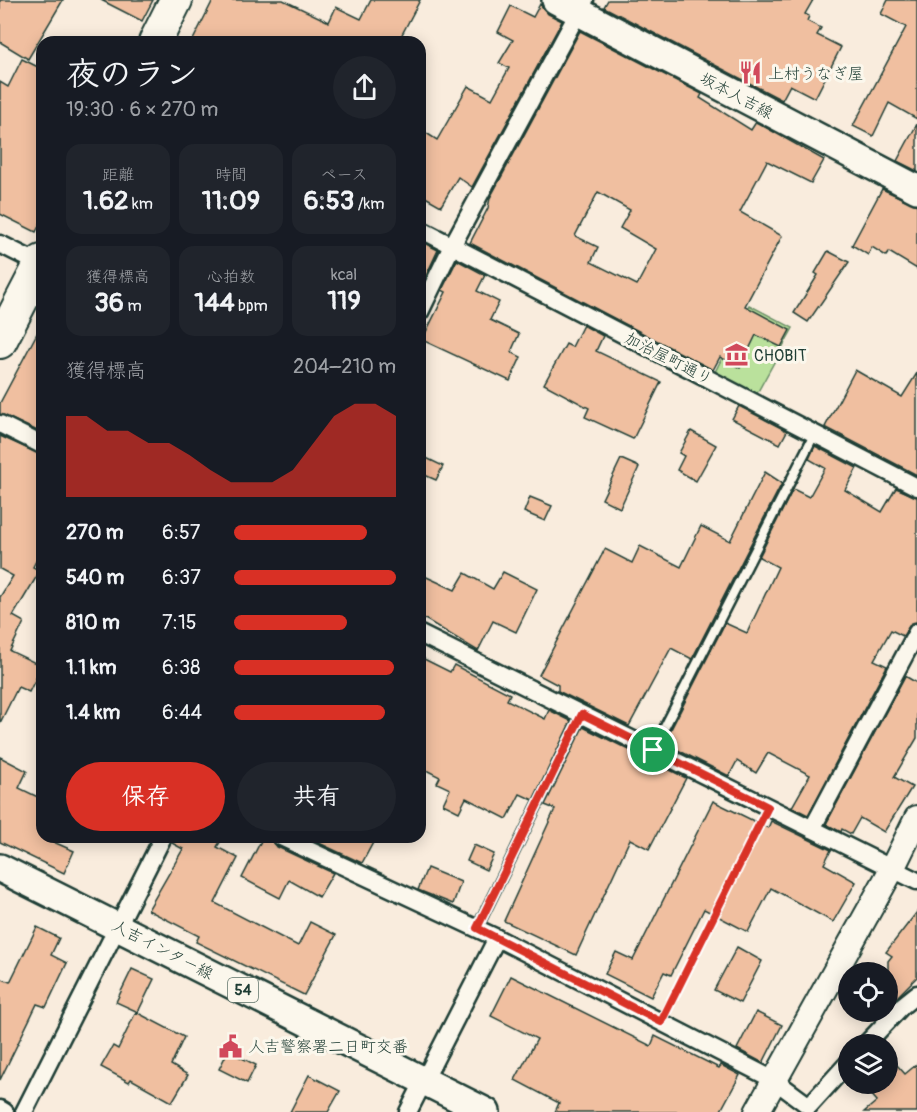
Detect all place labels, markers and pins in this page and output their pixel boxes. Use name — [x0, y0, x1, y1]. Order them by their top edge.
restaurant icon: 上村うなぎ屋 — [737, 60, 763, 86]
place label: 上村うなぎ屋 — [768, 64, 864, 84]
museum icon: CHOBIT — [723, 342, 749, 368]
place label: CHOBIT — [754, 346, 807, 366]
pin — [627, 724, 678, 775]
public building icon: 人吉警察署二日町交番 — [217, 1033, 243, 1059]
place label: 人吉警察署二日町交番 — [248, 1037, 408, 1057]

